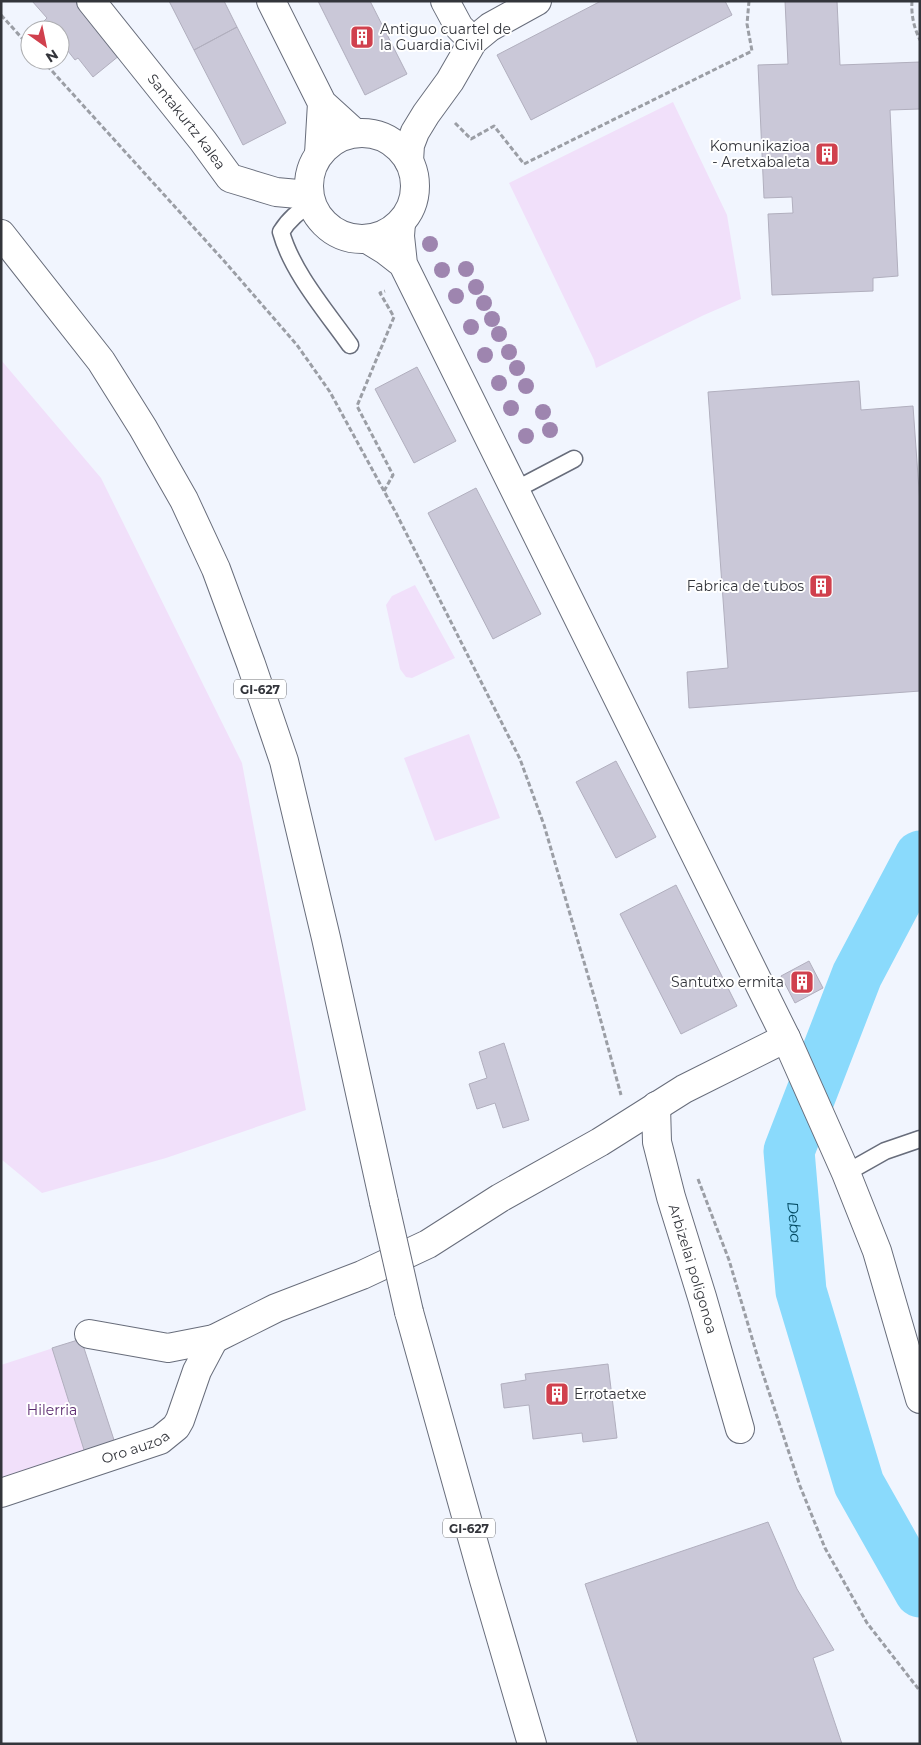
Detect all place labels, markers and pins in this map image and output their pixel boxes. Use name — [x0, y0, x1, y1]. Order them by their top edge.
place label: Antiguo cuartel de la Guardia Civil — [380, 20, 511, 54]
building icon: Antiguo cuartel de la Guardia Civil — [349, 24, 375, 50]
place label: Komunikazioa - Aretxabaleta — [710, 137, 810, 171]
building icon: Komunikazioa - Aretxabaleta — [814, 141, 840, 167]
building icon: Fabrica de tubos — [808, 573, 834, 599]
place label: Fabrica de tubos — [687, 577, 804, 595]
building icon: Santutxo ermita — [789, 969, 815, 995]
place label: Santutxo ermita — [671, 973, 784, 991]
building icon: Errotaetxe — [544, 1381, 570, 1407]
place label: Errotaetxe — [574, 1385, 647, 1403]

